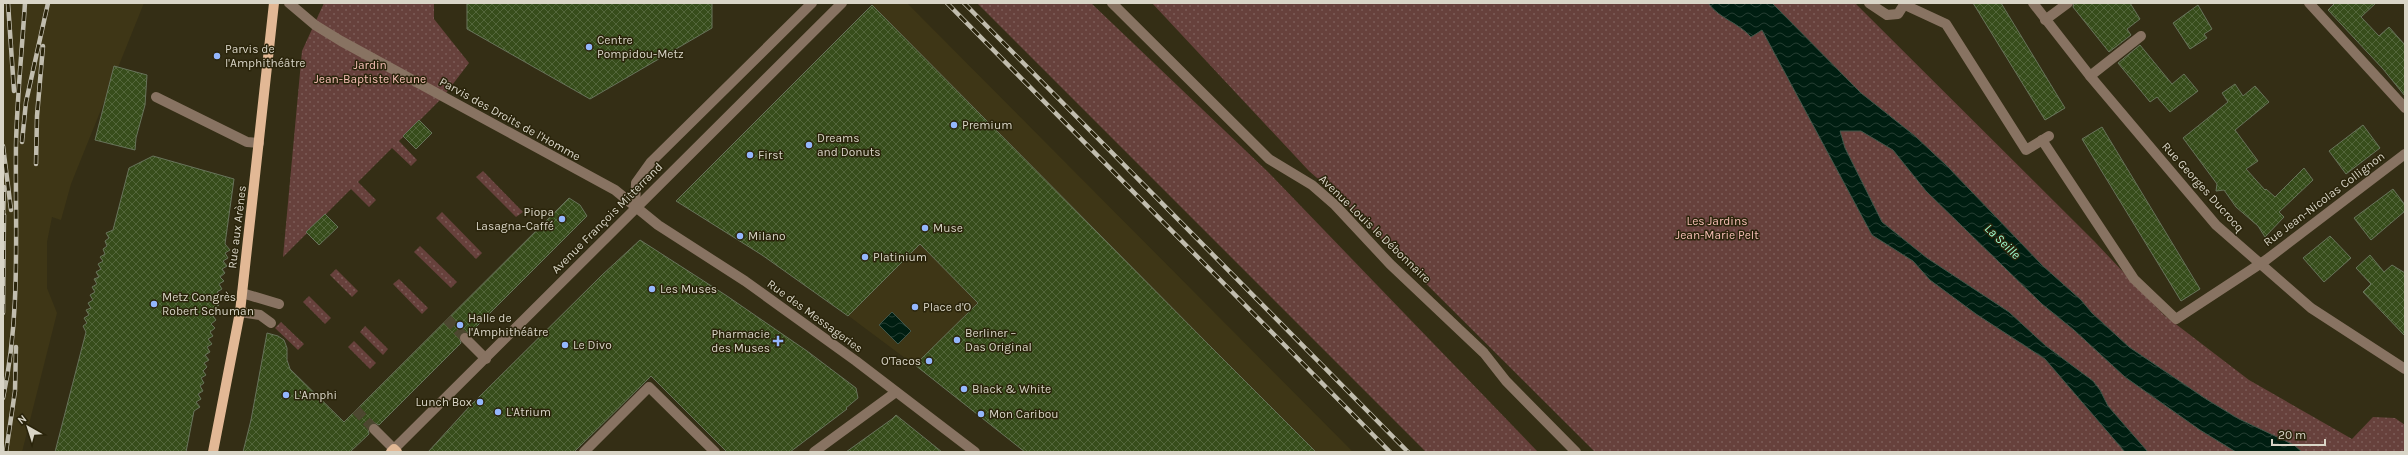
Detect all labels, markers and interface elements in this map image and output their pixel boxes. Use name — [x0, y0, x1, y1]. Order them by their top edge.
place label: Centre Pompidou-Metz — [597, 33, 684, 61]
place label: Parvis de l'Amphithéâtre — [225, 42, 305, 70]
marker: Centre Pompidou-Metz — [584, 42, 594, 52]
marker: Parvis de l'Amphithéâtre — [212, 51, 222, 61]
park label: Jardin Jean-Baptiste Keune — [314, 58, 426, 86]
street label: Parvis des Droits de l'Homme — [437, 74, 583, 164]
place label: Premium — [962, 118, 1012, 132]
marker: Premium — [949, 120, 959, 130]
place label: Dreams and Donuts — [817, 131, 881, 159]
street label: Rue Georges Ducrocq — [2159, 139, 2247, 235]
marker: Dreams and Donuts — [804, 140, 814, 150]
place label: First — [758, 148, 784, 162]
street label: Rue Jean-Nicolas Collignon — [2261, 149, 2387, 249]
marker: First — [745, 150, 755, 160]
street label: Avenue François Mitterrand — [549, 160, 665, 276]
street label: Avenue Louis le Débonnaire — [1316, 172, 1434, 286]
street label: Rue aux Arènes — [225, 185, 249, 269]
place label: Piopa Lasagna-Caffé — [476, 205, 554, 233]
marker: Piopa Lasagna-Caffé — [557, 214, 567, 224]
park label: Les Jardins Jean-Marie Pelt — [1675, 214, 1759, 242]
place label: Muse — [933, 221, 963, 235]
water label: La Seille — [1982, 221, 2024, 262]
marker: Muse — [920, 223, 930, 233]
place label: Milano — [748, 229, 786, 243]
marker: Milano — [735, 231, 745, 241]
place label: Platinium — [873, 250, 927, 264]
marker: Platinium — [860, 252, 870, 262]
street label: Rue des Messageries — [764, 277, 866, 355]
place label: Les Muses — [660, 282, 717, 296]
marker: Les Muses — [647, 284, 657, 294]
place label: Metz Congrès Robert Schuman — [162, 290, 254, 318]
marker: Metz Congrès Robert Schuman — [149, 299, 159, 309]
place label: Place d'O — [923, 300, 972, 314]
marker: Place d'O — [910, 302, 920, 312]
place label: Halle de l'Amphithéâtre — [468, 311, 548, 339]
marker: Halle de l'Amphithéâtre — [455, 320, 465, 330]
place label: Berliner – Das Original — [965, 326, 1032, 354]
place label: Pharmacie des Muses — [711, 327, 770, 355]
marker: Berliner – Das Original — [952, 335, 962, 345]
marker: Pharmacie des Muses — [773, 336, 783, 346]
place label: Le Divo — [573, 338, 612, 352]
marker: Le Divo — [560, 340, 570, 350]
place label: O'Tacos — [881, 354, 921, 368]
marker: O'Tacos — [924, 356, 934, 366]
place label: Black & White — [972, 382, 1051, 396]
marker: Black & White — [959, 384, 969, 394]
place label: L'Amphi — [294, 388, 337, 402]
marker: L'Amphi — [281, 390, 291, 400]
place label: Lunch Box — [415, 395, 472, 409]
marker: Lunch Box — [475, 397, 485, 407]
place label: L'Atrium — [506, 405, 551, 419]
north arrow — [8, 407, 48, 447]
marker: L'Atrium — [493, 407, 503, 417]
place label: Mon Caribou — [989, 407, 1059, 421]
marker: Mon Caribou — [976, 409, 986, 419]
text: N — [15, 412, 29, 427]
scale bar — [2272, 421, 2325, 447]
text: 20 m — [2278, 428, 2306, 442]

